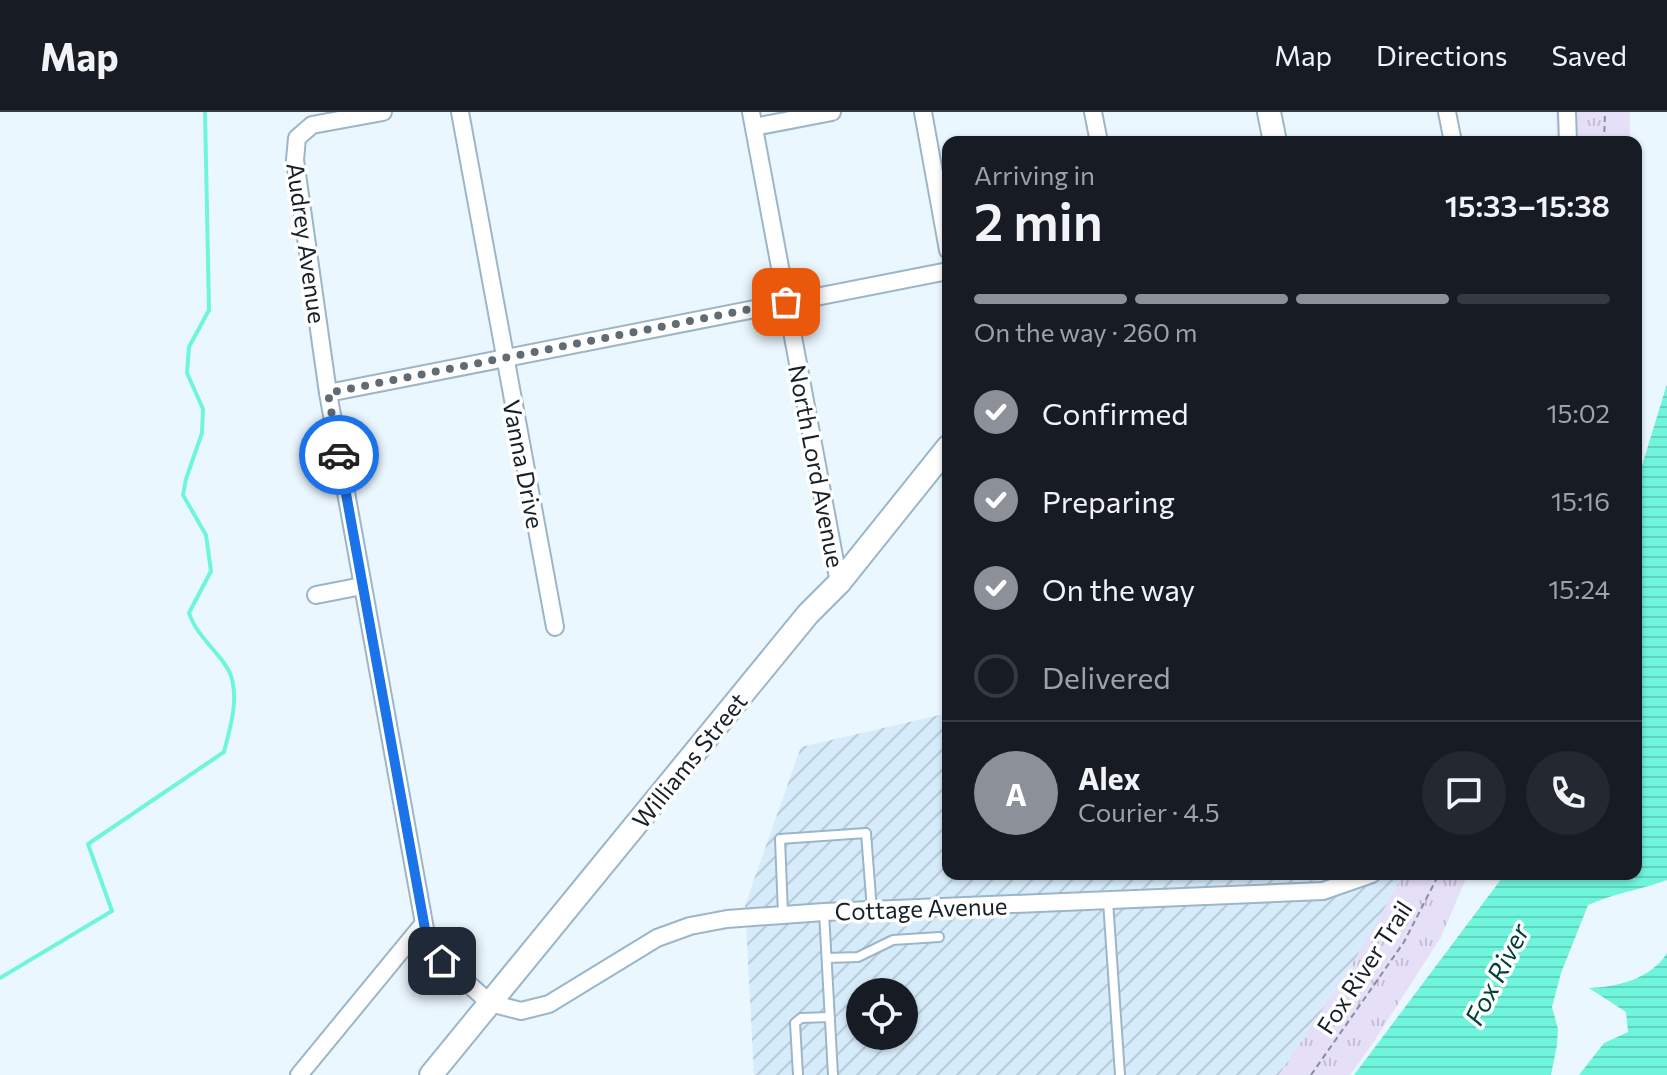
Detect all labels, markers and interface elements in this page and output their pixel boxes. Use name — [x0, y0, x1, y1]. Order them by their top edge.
text: Map — [40, 32, 119, 79]
text: Map — [1274, 38, 1332, 72]
text: Directions — [1376, 38, 1507, 72]
text: Saved — [1551, 38, 1627, 72]
text: Arriving in — [974, 159, 1095, 190]
street label: Audrey Avenue — [281, 161, 333, 325]
text: 15:33–15:38 — [1445, 186, 1610, 223]
text: 2 min — [974, 188, 1103, 252]
pin — [752, 268, 820, 336]
icon: bag — [764, 280, 808, 324]
text: On the way · 260 m — [974, 316, 1198, 347]
street label: North Lord Avenue — [783, 362, 851, 570]
icon: check — [974, 390, 1018, 434]
text: Confirmed — [1042, 394, 1189, 431]
street label: Vanna Drive — [497, 397, 551, 531]
text: 15:02 — [1547, 397, 1610, 428]
courier — [299, 415, 379, 495]
icon: car — [317, 433, 361, 477]
icon: check — [974, 478, 1018, 522]
text: Preparing — [1042, 482, 1175, 519]
text: 15:16 — [1551, 485, 1610, 516]
icon: check — [974, 566, 1018, 610]
text: On the way — [1042, 570, 1195, 607]
text: 15:24 — [1548, 573, 1610, 604]
text: Delivered — [1042, 658, 1171, 695]
street label: Williams Street — [626, 686, 753, 834]
button: chat — [1422, 751, 1506, 835]
button: phone — [1526, 751, 1610, 835]
text: Alex — [1078, 759, 1141, 796]
text: A — [1005, 775, 1027, 812]
text: Courier · 4.5 — [1078, 796, 1220, 827]
street label: Cottage Avenue — [834, 890, 1008, 926]
street label: Fox River Trail — [1310, 895, 1418, 1039]
water label: Fox River — [1457, 917, 1535, 1030]
pin — [408, 927, 476, 995]
icon: home — [420, 939, 464, 983]
map controls — [846, 978, 918, 1050]
button: locate — [846, 978, 918, 1050]

